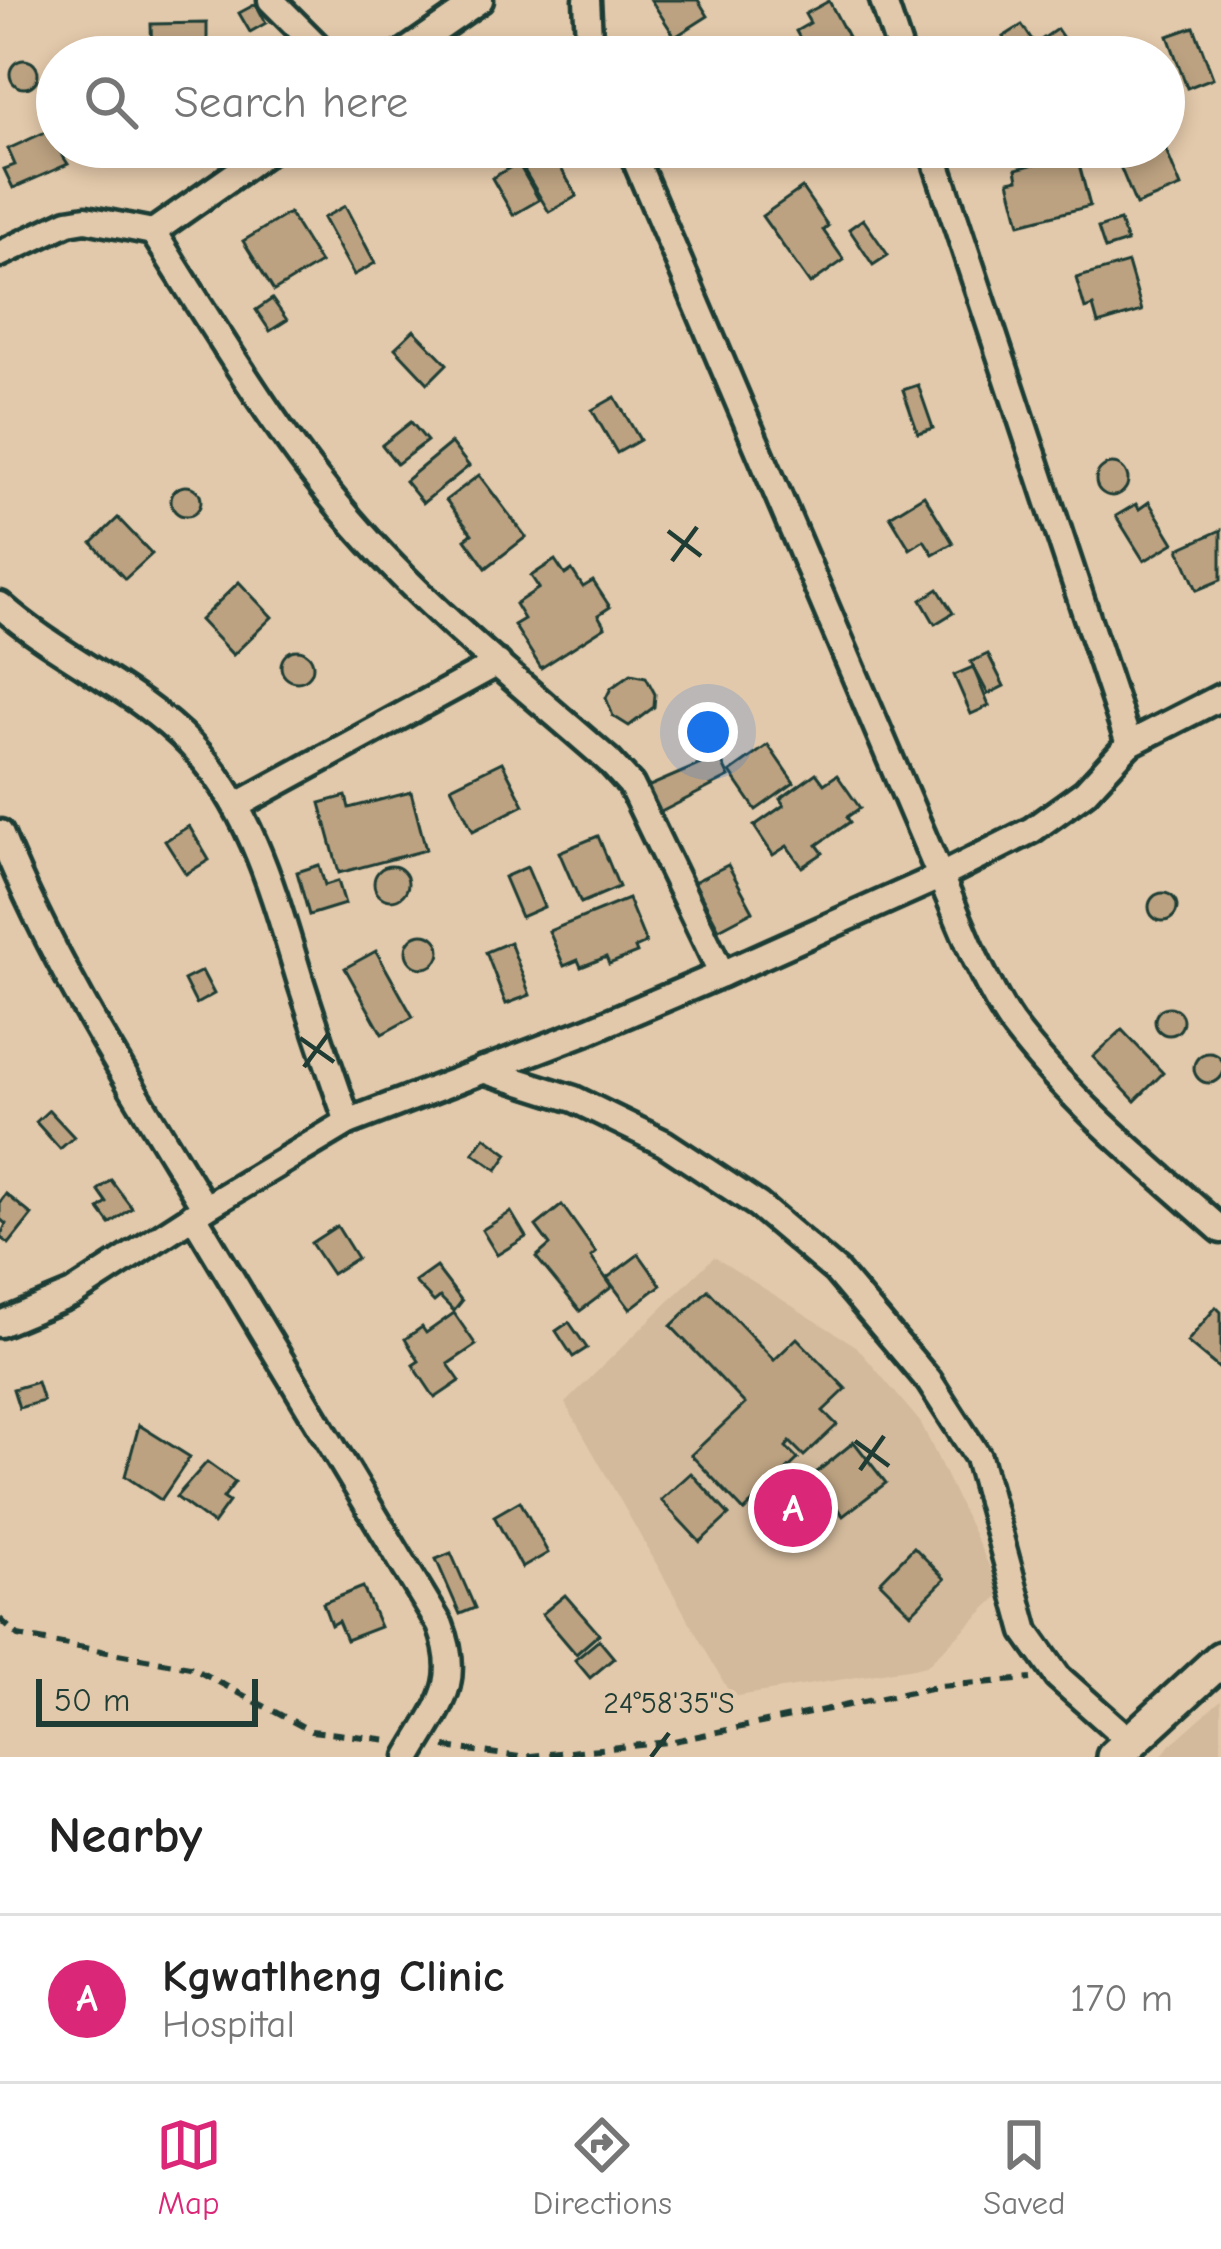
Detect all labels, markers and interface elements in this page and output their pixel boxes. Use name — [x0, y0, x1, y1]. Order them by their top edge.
search box — [36, 36, 1185, 168]
icon: search — [78, 69, 144, 135]
text: Search here — [174, 76, 408, 128]
your location — [678, 702, 738, 762]
pin: A — [754, 1463, 832, 1553]
scale bar — [36, 1673, 258, 1726]
text: 50 m — [54, 1681, 130, 1719]
text: 24°58'35"S — [603, 1686, 735, 1721]
text: Nearby — [48, 1806, 202, 1865]
text: Kgwatlheng Clinic — [162, 1950, 504, 2002]
text: A — [76, 1976, 98, 2021]
text: 170 m — [1070, 1976, 1173, 2021]
text: Hospital — [162, 2002, 295, 2047]
tab: Map — [156, 2112, 222, 2222]
tab: Directions — [533, 2112, 672, 2222]
tab: Saved — [983, 2112, 1065, 2222]

